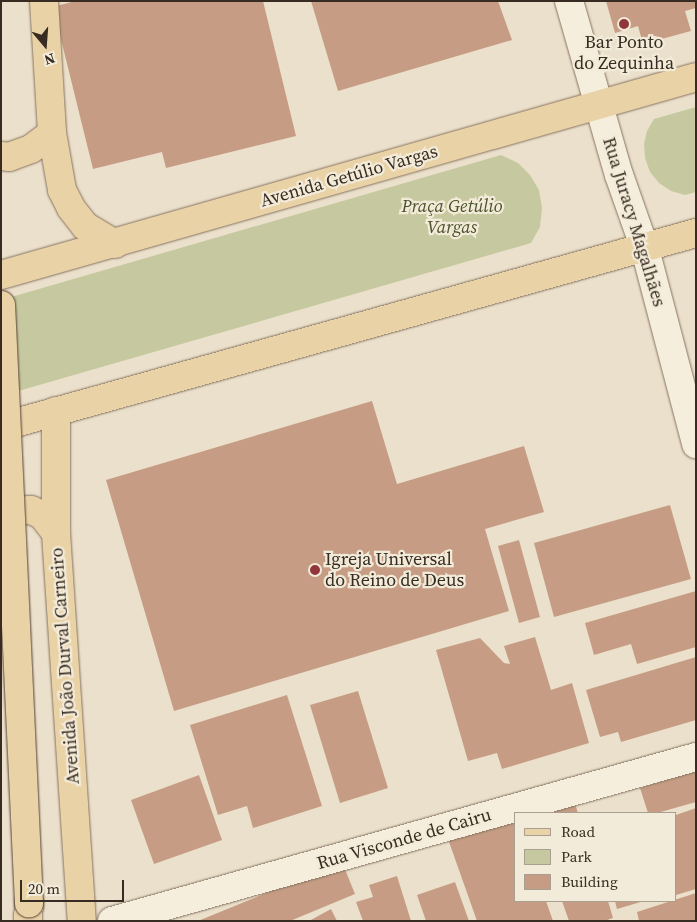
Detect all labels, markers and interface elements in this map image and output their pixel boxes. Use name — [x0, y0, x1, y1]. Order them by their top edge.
marker: Bar Ponto do Zequinha — [618, 18, 630, 30]
north arrow — [20, 20, 70, 70]
place label: Bar Ponto do Zequinha — [574, 32, 674, 74]
text: N — [42, 48, 58, 70]
street label: Rua Juracy Magalhães — [598, 135, 670, 309]
street label: Avenida Getúlio Vargas — [258, 140, 440, 212]
park label: Praça Getúlio Vargas — [401, 196, 503, 238]
street label: Avenida João Durval Carneiro — [46, 547, 84, 785]
place label: Igreja Universal do Reino de Deus — [325, 549, 464, 592]
marker: Igreja Universal do Reino de Deus — [309, 564, 321, 576]
street label: Rua Visconde de Cairu — [314, 804, 494, 874]
legend — [514, 812, 677, 902]
text: Road — [561, 821, 595, 842]
text: Park — [561, 846, 592, 867]
scale bar — [22, 870, 126, 902]
text: Building — [561, 871, 618, 892]
text: 20 m — [28, 878, 60, 899]

